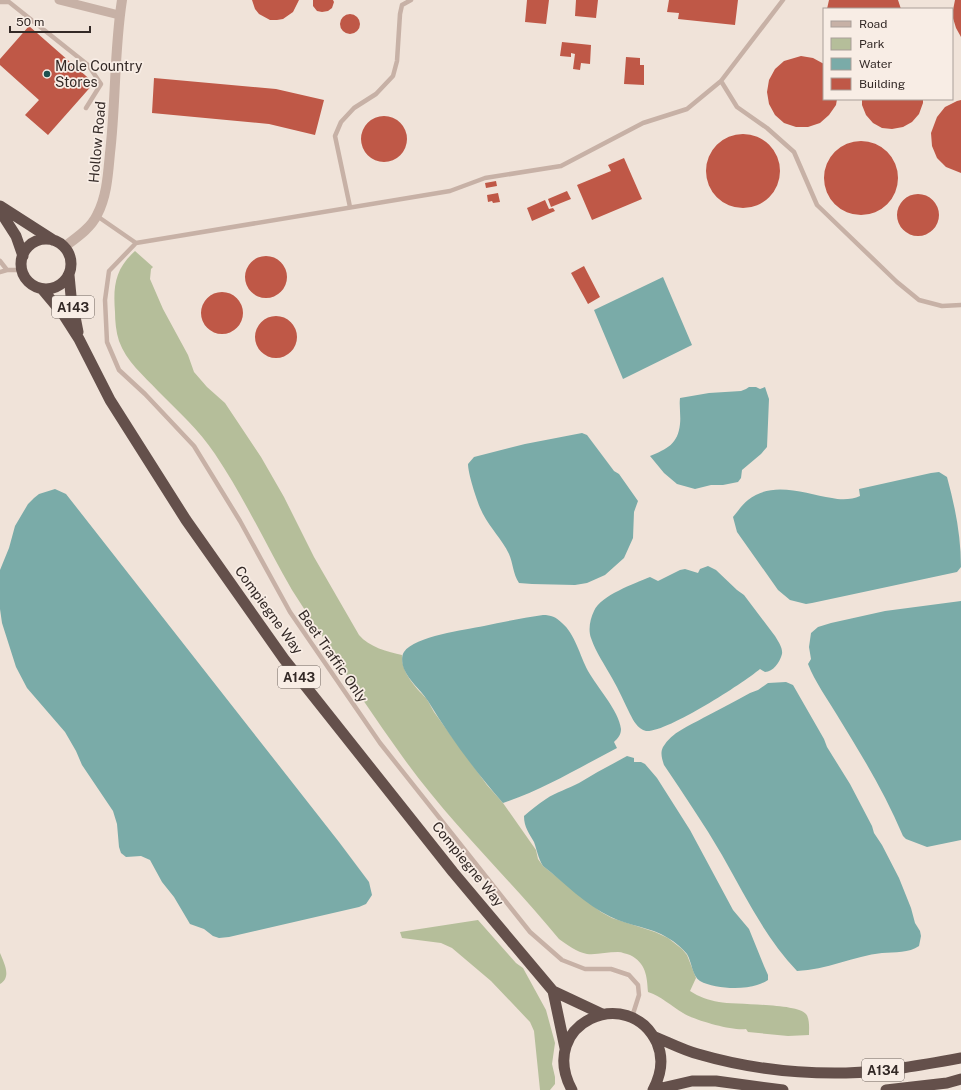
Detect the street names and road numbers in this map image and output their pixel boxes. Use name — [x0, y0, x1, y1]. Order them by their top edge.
street label: Hollow Road — [85, 101, 109, 183]
road number: A143 — [52, 296, 94, 318]
street label: Compiegne Way — [232, 563, 307, 657]
street label: Beet Traffic Only — [295, 607, 371, 706]
road number: A143 — [278, 666, 320, 688]
street label: Compiegne Way — [429, 818, 508, 910]
road number: A134 — [862, 1059, 904, 1081]

